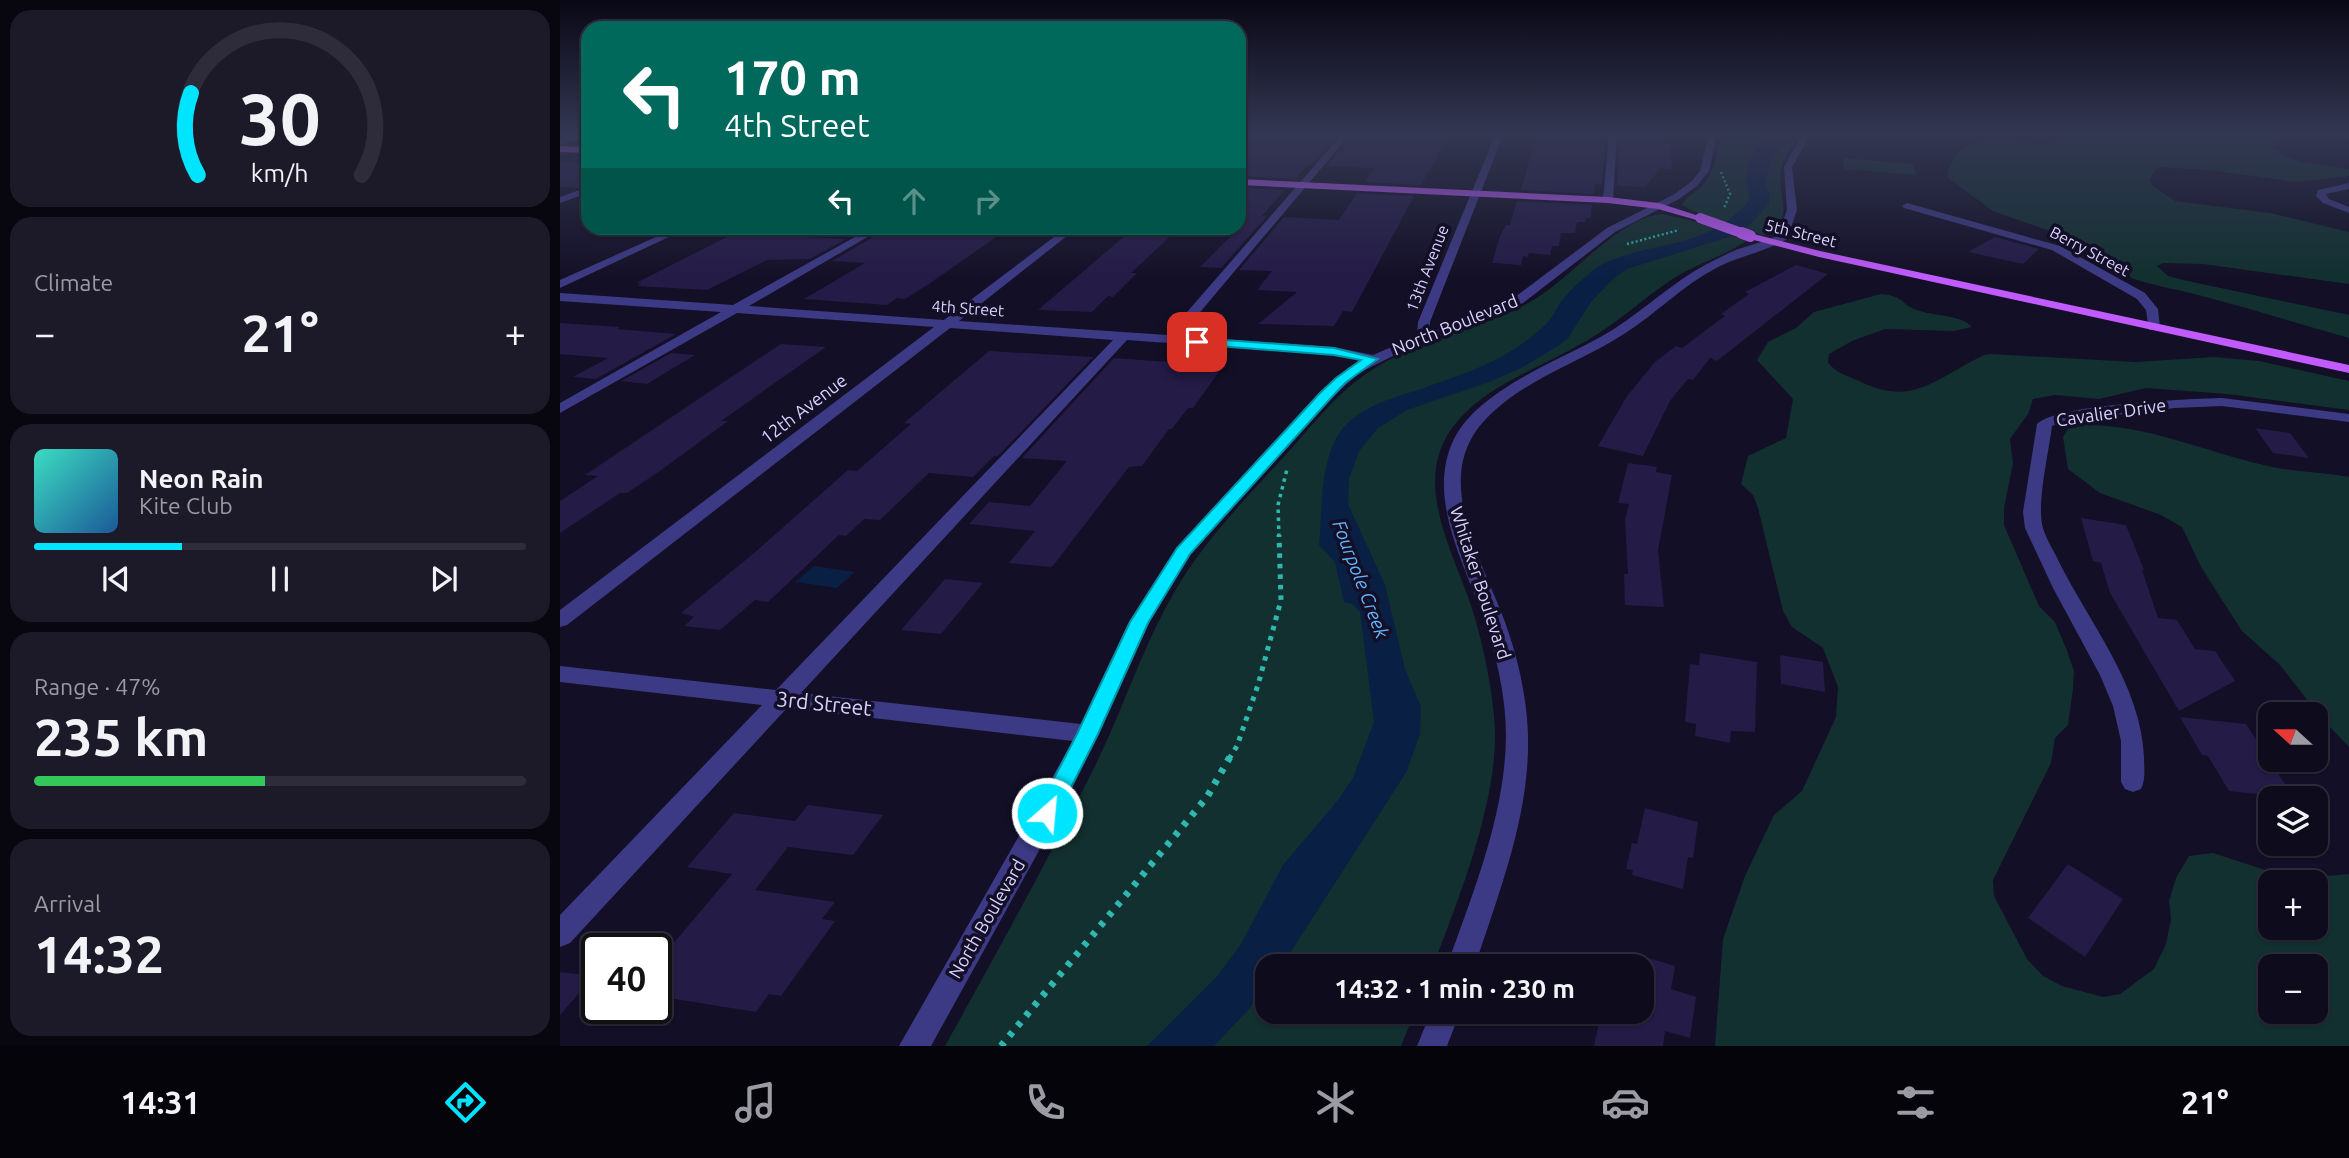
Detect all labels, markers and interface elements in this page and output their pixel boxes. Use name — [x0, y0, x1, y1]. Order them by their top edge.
icon: left — [609, 49, 700, 140]
text: 170 m — [724, 49, 861, 104]
text: 30 — [239, 77, 321, 159]
text: 4th Street — [724, 107, 870, 143]
text: km/h — [251, 158, 309, 186]
icon: left — [822, 182, 860, 220]
icon: ahead — [895, 182, 933, 220]
icon: right — [968, 182, 1006, 220]
street label: 5th Street — [1764, 215, 1839, 251]
street label: 13th Avenue — [1402, 222, 1452, 314]
street label: Berry Street — [2047, 223, 2133, 280]
text: Climate — [34, 270, 113, 295]
street label: North Boulevard — [1389, 290, 1520, 358]
street label: 4th Street — [931, 296, 1006, 320]
text: 21° — [241, 304, 319, 362]
text: − — [34, 312, 55, 354]
text: + — [505, 312, 526, 354]
pin — [1167, 312, 1227, 372]
icon: arrive — [1178, 323, 1216, 361]
street label: 12th Avenue — [756, 369, 850, 447]
street label: Cavalier Drive — [2055, 394, 2167, 430]
text: Neon Rain — [139, 464, 264, 493]
text: Kite Club — [139, 493, 233, 518]
street label: Whitaker Boulevard — [1447, 504, 1515, 662]
water label: Fourpole Creek — [1328, 517, 1394, 642]
icon: previous — [97, 560, 135, 598]
icon: pause — [261, 560, 299, 598]
icon: next — [425, 560, 463, 598]
text: Range · 47% — [34, 674, 161, 699]
street label: 3rd Street — [775, 686, 873, 720]
north arrow — [2258, 702, 2328, 772]
map controls — [2258, 702, 2328, 1024]
text: 235 km — [34, 708, 208, 766]
position arrow — [1010, 776, 1084, 850]
button: layers — [2258, 786, 2328, 856]
street label: North Boulevard — [944, 856, 1028, 981]
button: + — [2258, 870, 2328, 940]
text: Arrival — [34, 891, 101, 916]
text: 14:32 — [34, 925, 164, 983]
speed limit sign: 40 — [581, 933, 672, 1024]
button: − — [2258, 954, 2328, 1024]
text: 14:32 · 1 min · 230 m — [1334, 974, 1575, 1003]
icon: directions — [441, 1078, 490, 1127]
icon: music — [731, 1078, 780, 1127]
icon: phone — [1021, 1078, 1070, 1127]
icon: climate — [1311, 1078, 1360, 1127]
icon: car — [1601, 1078, 1650, 1127]
icon: filters — [1891, 1078, 1940, 1127]
text: 14:31 — [120, 1084, 201, 1120]
text: 21° — [2181, 1084, 2229, 1120]

